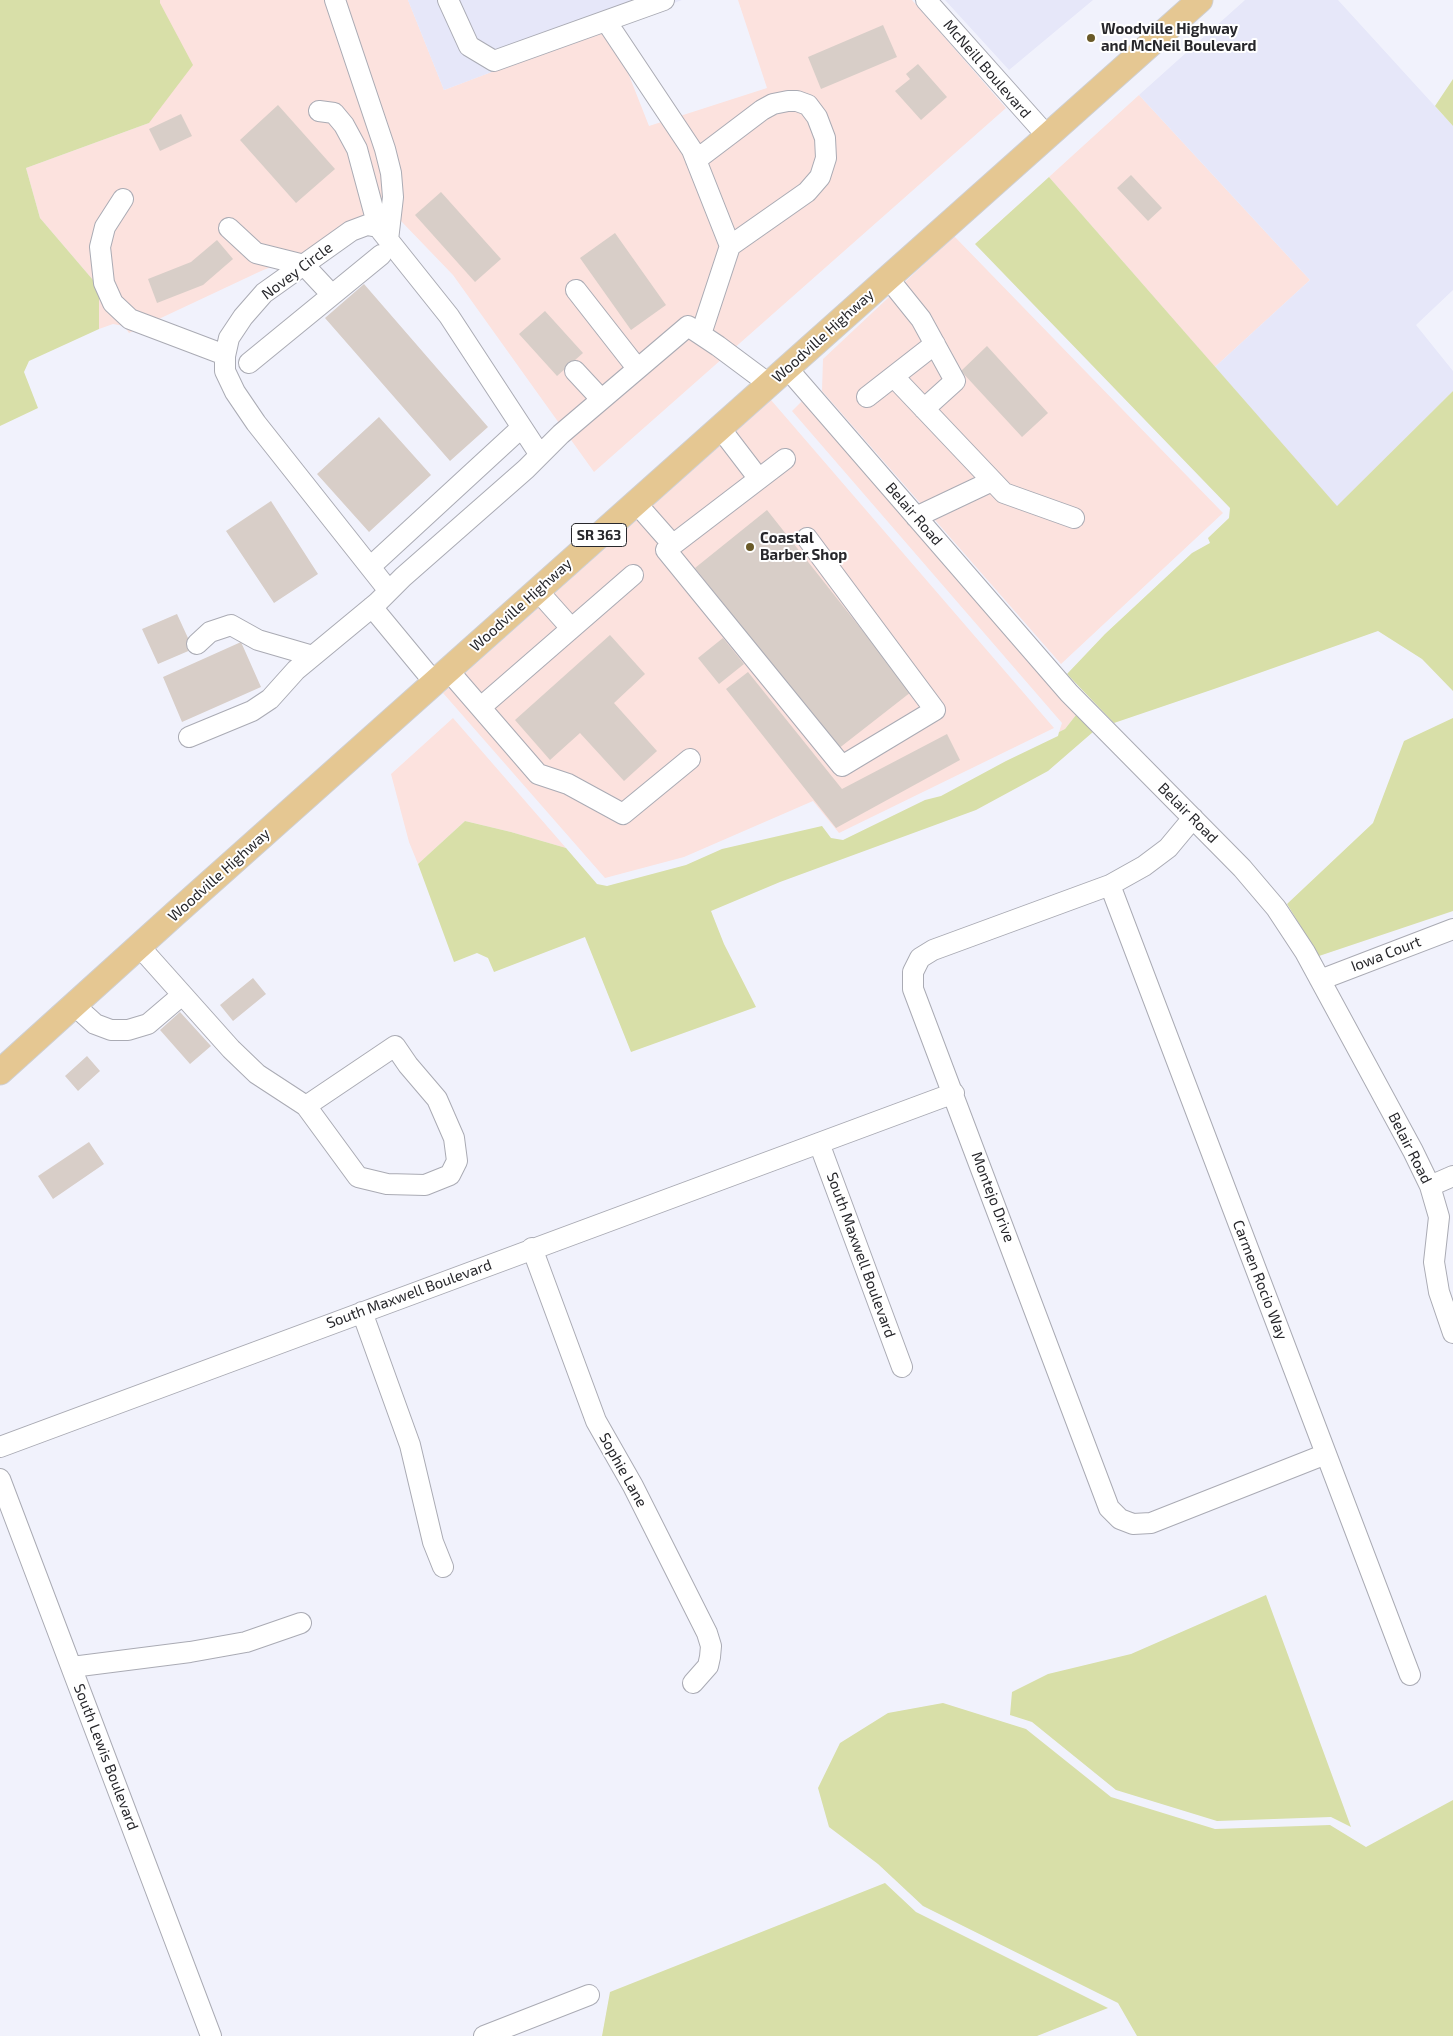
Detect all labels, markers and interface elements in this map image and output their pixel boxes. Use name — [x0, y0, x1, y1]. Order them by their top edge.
street label: McNeill Boulevard — [939, 16, 1035, 122]
place label: Woodville Highway and McNeil Boulevard — [1101, 20, 1257, 55]
marker: Woodville Highway and McNeil Boulevard — [1085, 32, 1097, 44]
street label: Novey Circle — [258, 239, 336, 303]
street label: Woodville Highway — [768, 286, 878, 386]
street label: Belair Road — [882, 479, 946, 549]
road number: SR 363 — [572, 524, 626, 546]
place label: Coastal Barber Shop — [760, 529, 847, 564]
marker: Coastal Barber Shop — [744, 541, 756, 553]
street label: Woodville Highway — [466, 555, 576, 655]
street label: Belair Road — [1154, 779, 1222, 847]
street label: Woodville Highway — [164, 825, 274, 925]
street label: Iowa Court — [1348, 932, 1424, 976]
street label: Belair Road — [1384, 1109, 1436, 1187]
street label: Montejo Drive — [968, 1149, 1018, 1245]
street label: South Maxwell Boulevard — [823, 1170, 899, 1340]
street label: Carmen Rocio Way — [1229, 1218, 1291, 1342]
street label: South Maxwell Boulevard — [324, 1256, 494, 1332]
street label: Sophie Lane — [595, 1430, 651, 1510]
street label: South Lewis Boulevard — [70, 1681, 142, 1833]

